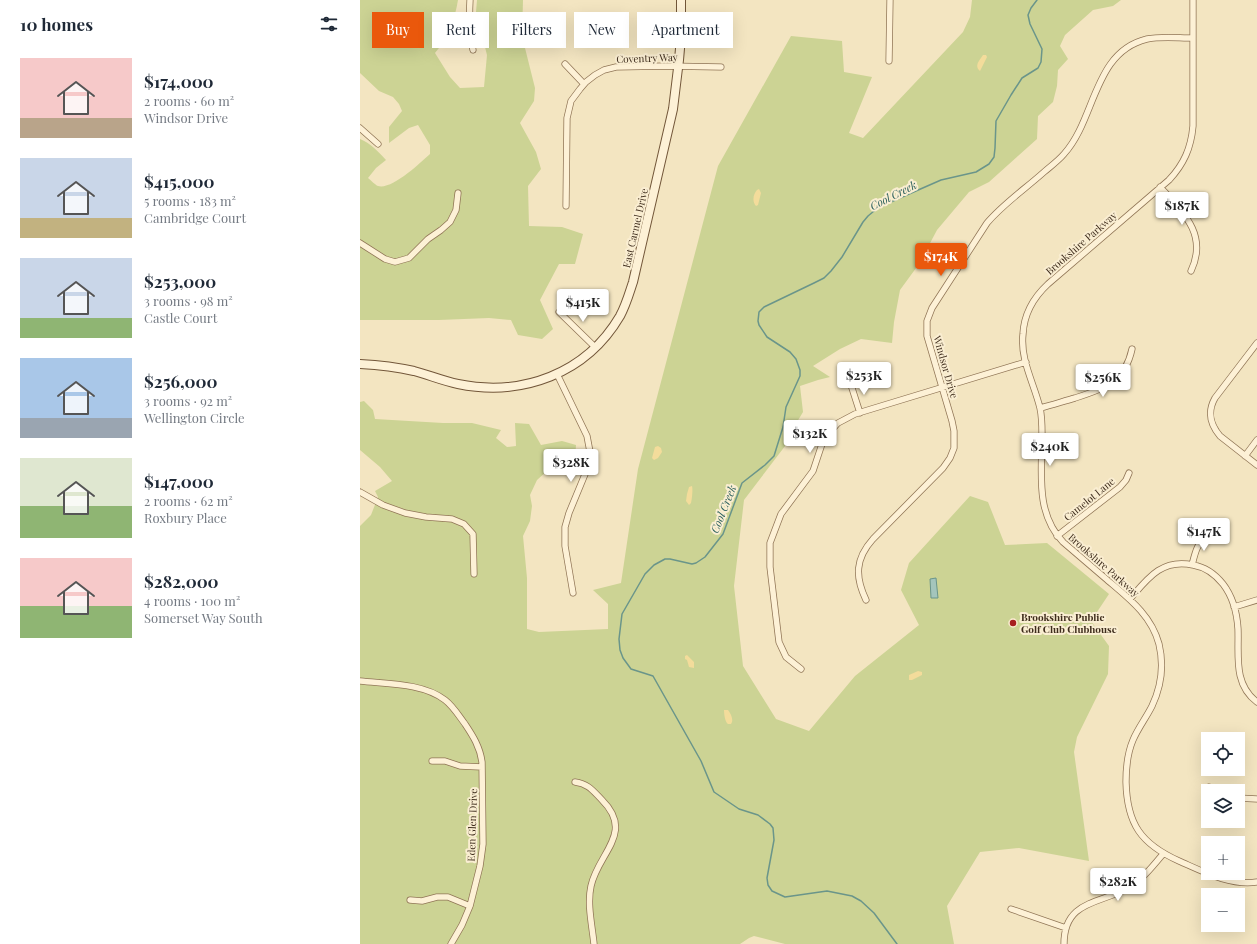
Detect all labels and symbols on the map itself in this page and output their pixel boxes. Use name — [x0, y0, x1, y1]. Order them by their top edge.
street label: Coventry Way — [616, 50, 678, 66]
water label: Cool Creek — [867, 177, 919, 213]
street label: East Carmel Drive — [619, 187, 651, 269]
pin: $187K — [1154, 192, 1210, 226]
street label: Brookshire Parkway — [1042, 208, 1120, 278]
pin: $174K — [913, 243, 969, 277]
pin: $415K — [555, 289, 611, 323]
street label: Windsor Drive — [930, 333, 962, 400]
pin: $253K — [836, 362, 892, 396]
pin: $256K — [1075, 364, 1131, 398]
pin: $132K — [782, 420, 838, 454]
pin: $240K — [1022, 433, 1078, 467]
pin: $328K — [543, 449, 599, 483]
street label: Camelot Lane — [1061, 474, 1117, 524]
water label: Cool Creek — [707, 482, 740, 535]
pin: $147K — [1176, 518, 1232, 552]
street label: Brookshire Parkway — [1065, 530, 1143, 600]
place label: Brookshire Public Golf Club Clubhouse — [1021, 610, 1117, 636]
marker: Brookshire Public Golf Club Clubhouse — [1008, 618, 1018, 628]
street label: Eden Glen Drive — [464, 788, 480, 862]
pin: $282K — [1090, 868, 1146, 902]

